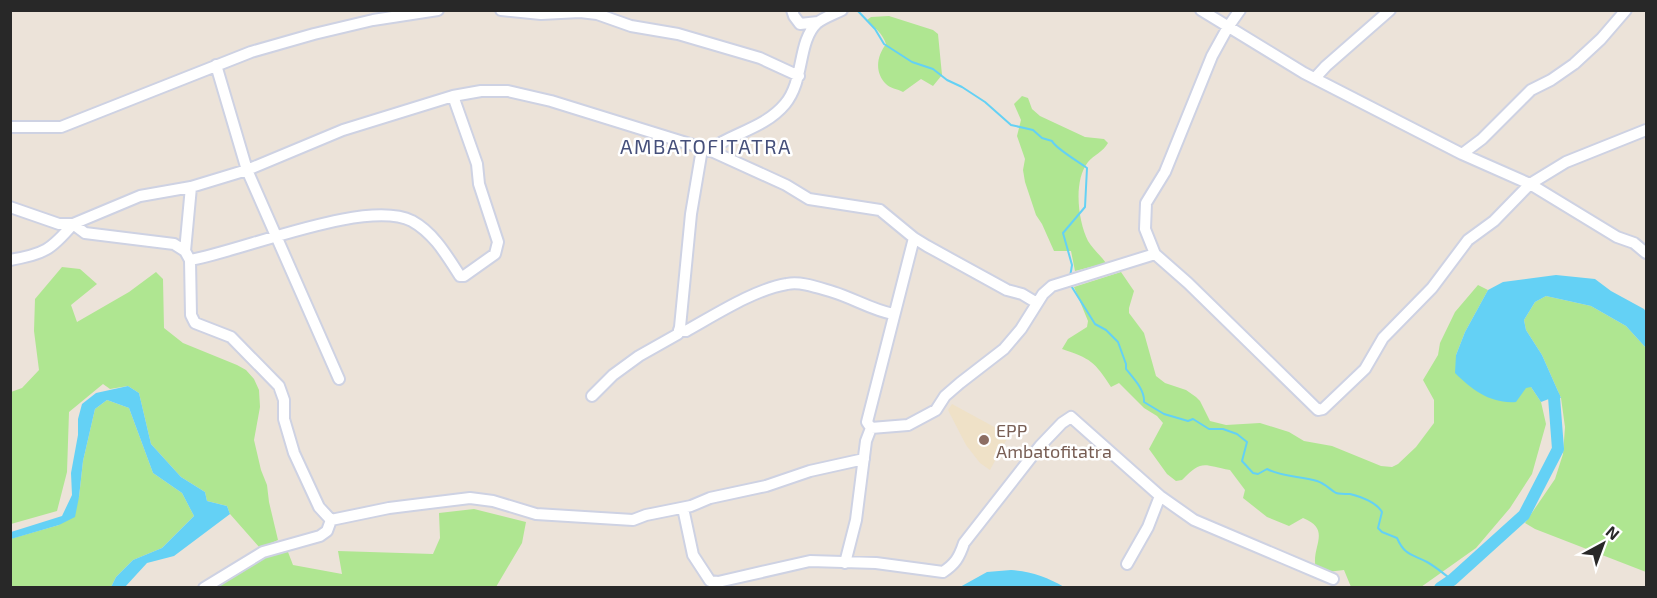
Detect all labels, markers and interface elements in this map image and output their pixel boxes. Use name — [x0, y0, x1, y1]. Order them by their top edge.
district label: AMBATOFITATRA — [620, 134, 792, 158]
place label: EPP Ambatofitatra — [996, 419, 1112, 462]
marker: EPP Ambatofitatra — [977, 433, 991, 447]
north arrow — [1573, 514, 1633, 574]
text: N — [1603, 521, 1624, 543]

